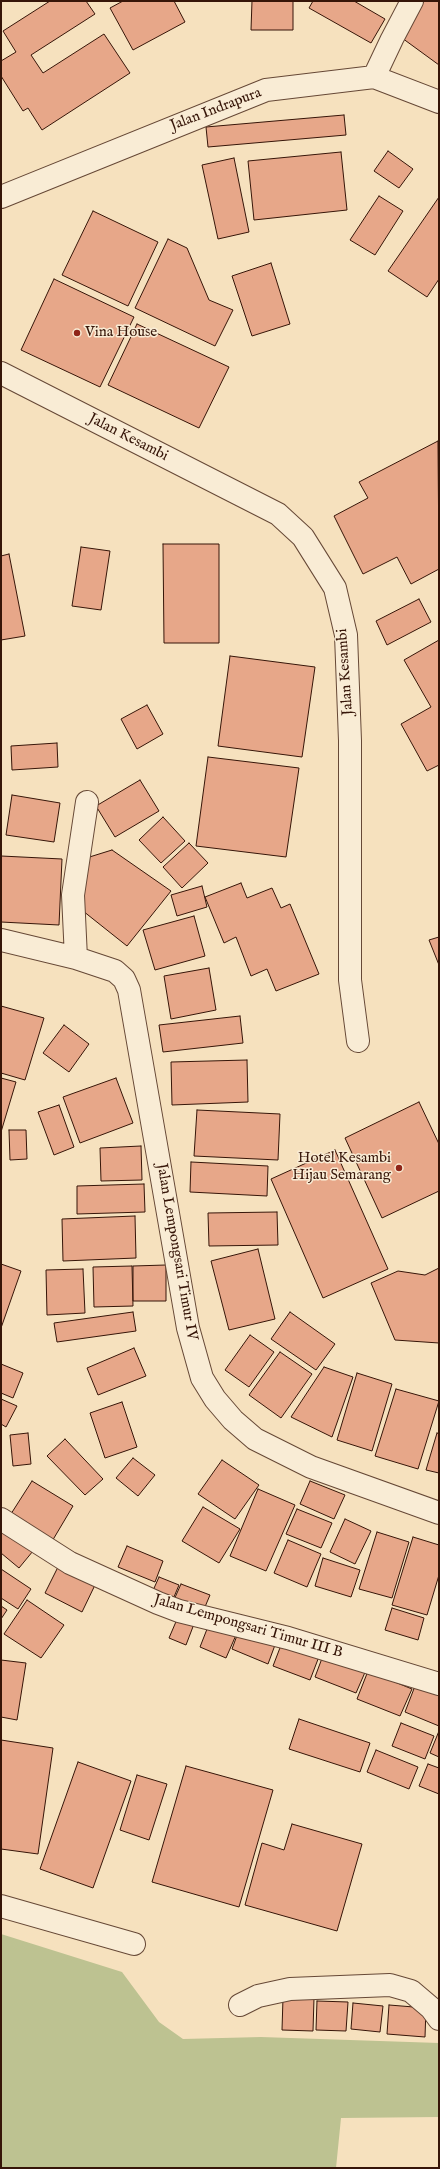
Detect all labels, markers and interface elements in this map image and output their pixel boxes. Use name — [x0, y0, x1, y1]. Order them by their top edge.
street label: Jalan Indrapura — [168, 84, 264, 136]
place label: Vina House — [85, 324, 157, 342]
marker: Vina House — [72, 328, 82, 338]
street label: Jalan Kesambi — [85, 410, 171, 466]
street label: Jalan Kesambi — [334, 628, 358, 716]
place label: Hotel Kesambi Hijau Semarang — [292, 1150, 391, 1185]
street label: Jalan Lempongsari Timur IV — [152, 1162, 200, 1342]
marker: Hotel Kesambi Hijau Semarang — [394, 1163, 404, 1173]
street label: Jalan Lempongsari Timur III B — [151, 1591, 345, 1663]

